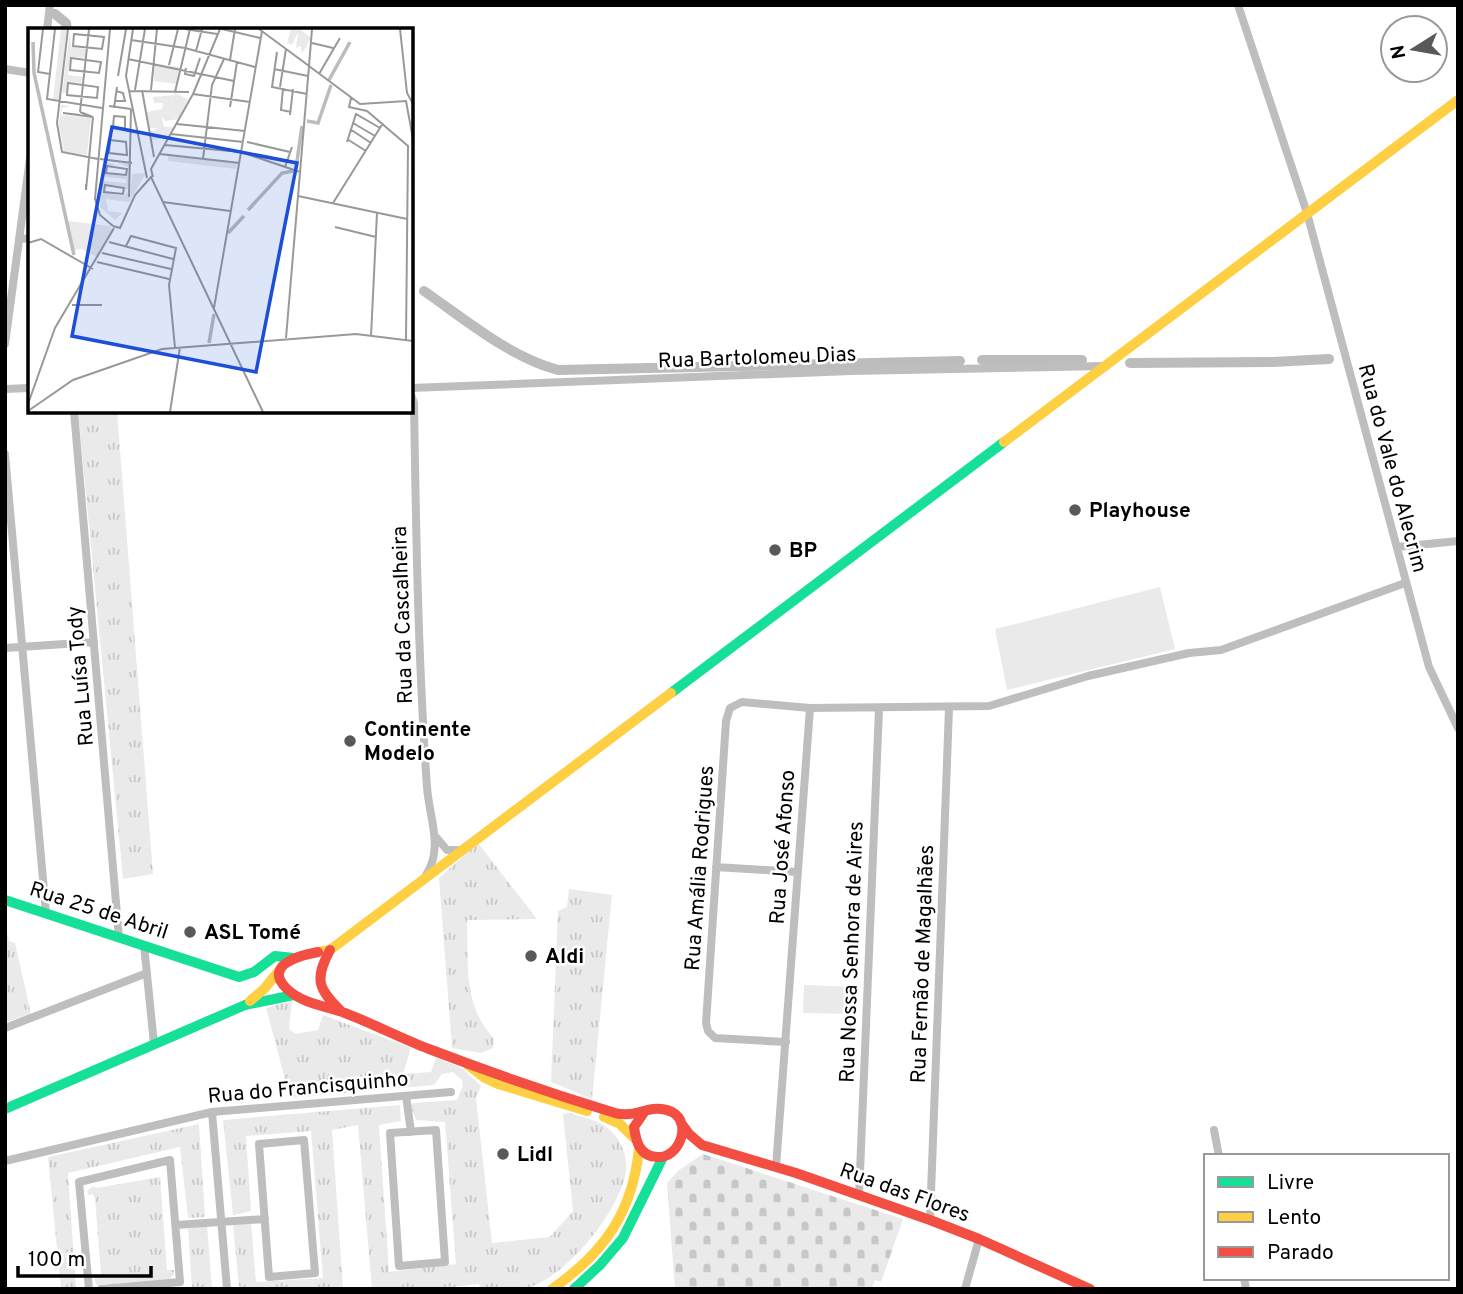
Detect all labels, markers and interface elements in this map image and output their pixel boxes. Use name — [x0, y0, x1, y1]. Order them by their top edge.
north arrow — [1379, 14, 1449, 84]
inset map — [28, 28, 413, 413]
text: N — [1386, 43, 1412, 61]
street label: Rua Bartolomeu Dias — [657, 342, 857, 375]
street label: Rua do Vale do Alecrim — [1351, 361, 1432, 576]
place label: Playhouse — [1089, 498, 1191, 525]
marker: Playhouse — [1067, 502, 1083, 518]
street label: Rua da Cascalheira — [387, 525, 420, 704]
place label: BP — [789, 538, 817, 565]
marker: BP — [767, 542, 783, 558]
street label: Rua Luísa Tody — [62, 605, 101, 747]
place label: Continente Modelo — [364, 717, 471, 768]
marker: Continente Modelo — [342, 733, 358, 749]
street label: Rua Amália Rodrigues — [680, 764, 721, 972]
street label: Rua José Afonso — [765, 769, 802, 925]
street label: Rua Nossa Senhora de Aires — [834, 821, 871, 1083]
street label: Rua Fernão de Magalhães — [906, 844, 941, 1084]
street label: Rua 25 de Abril — [26, 876, 171, 947]
place label: ASL Tomé — [204, 920, 301, 947]
marker: ASL Tomé — [182, 924, 198, 940]
place label: Aldi — [545, 944, 584, 971]
marker: Aldi — [523, 948, 539, 964]
street label: Rua do Francisquinho — [207, 1066, 410, 1111]
place label: Lidl — [517, 1142, 553, 1169]
marker: Lidl — [495, 1146, 511, 1162]
legend — [1204, 1154, 1449, 1280]
street label: Rua das Flores — [836, 1157, 973, 1229]
text: Livre — [1267, 1170, 1314, 1197]
text: Lento — [1267, 1205, 1321, 1232]
scale bar — [18, 1234, 150, 1278]
text: Parado — [1267, 1240, 1334, 1267]
text: 100 m — [28, 1247, 85, 1274]

